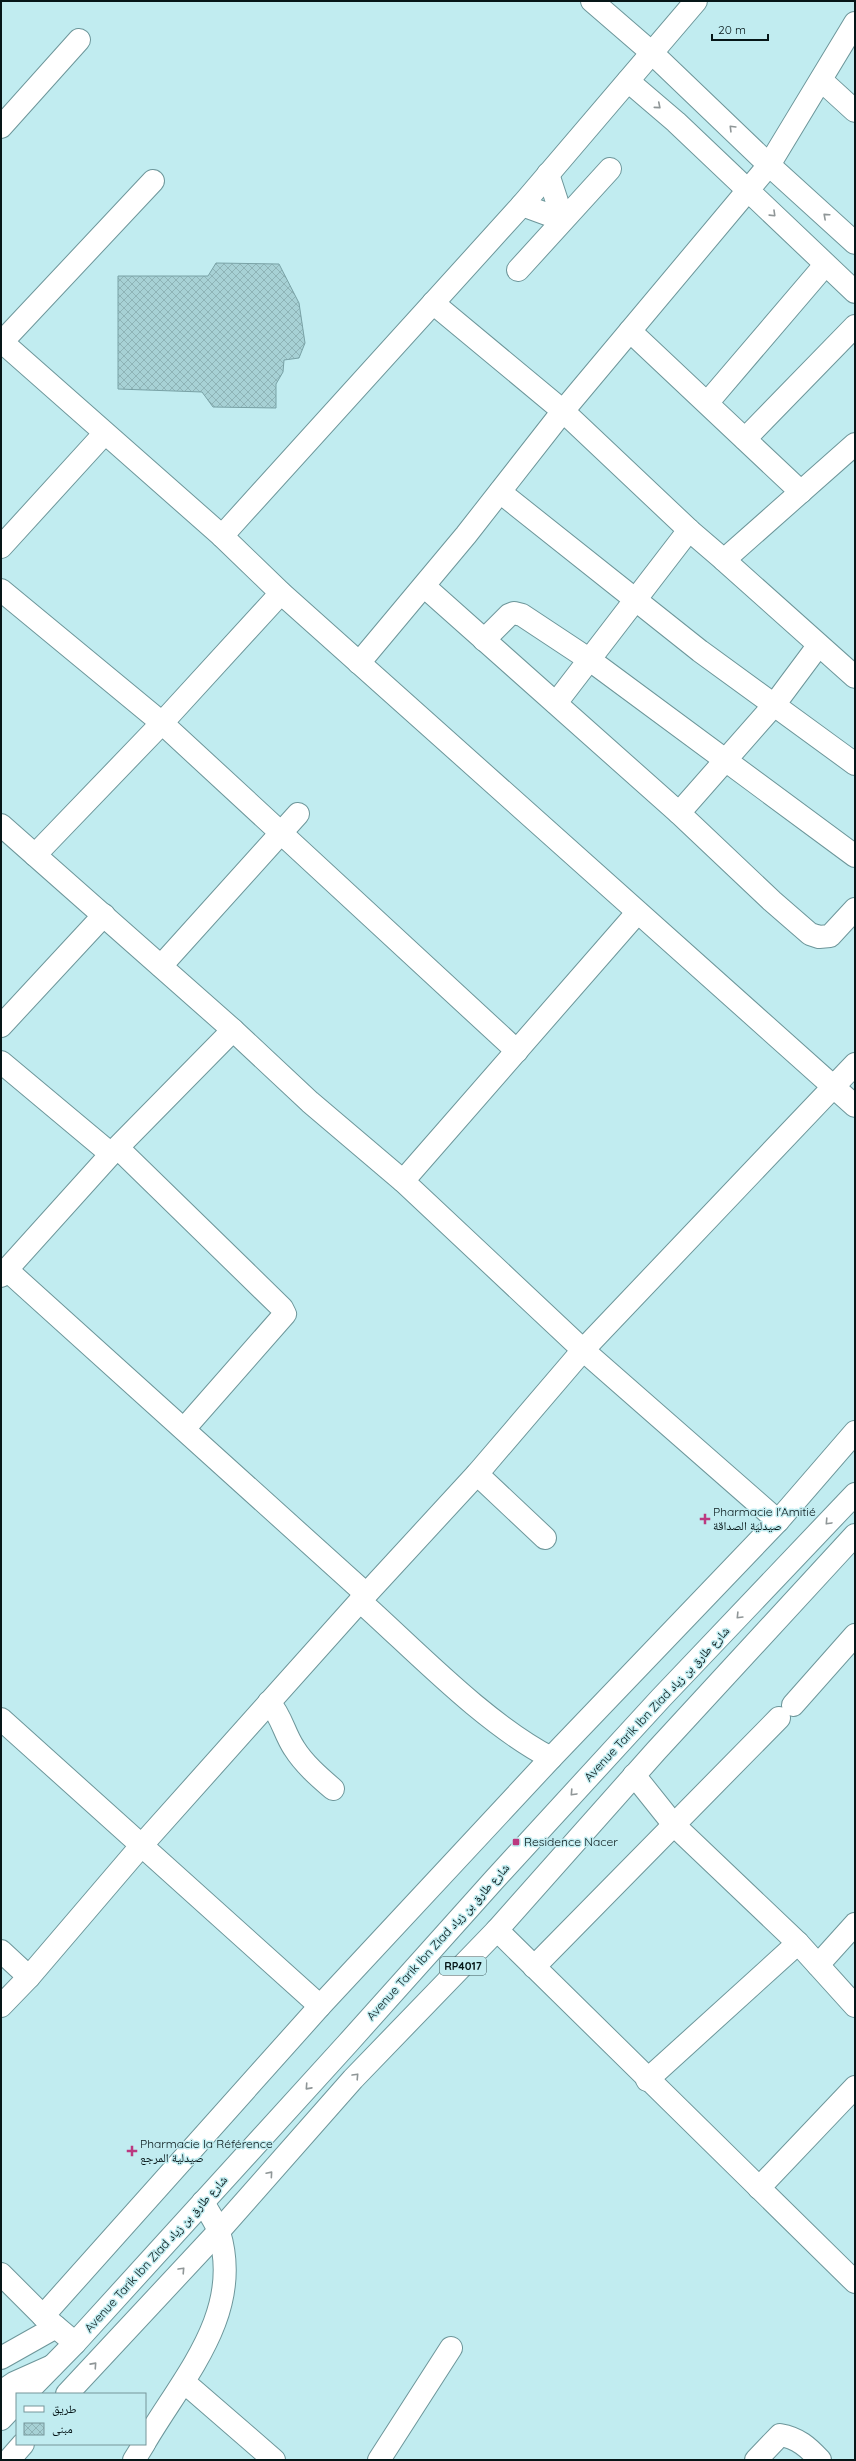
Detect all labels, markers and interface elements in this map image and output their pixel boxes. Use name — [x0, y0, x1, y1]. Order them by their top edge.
scale bar — [712, 16, 768, 42]
text: 20 m — [718, 22, 746, 37]
one-way arrow — [653, 102, 660, 109]
one-way arrow — [729, 125, 737, 133]
one-way arrow — [768, 209, 776, 217]
one-way arrow — [824, 214, 831, 221]
place label: Pharmacie l'Amitié صيدلية الصداقة — [713, 1504, 816, 1533]
marker: Pharmacie l'Amitié صيدلية الصداقة — [700, 1514, 710, 1524]
one-way arrow — [826, 1517, 833, 1525]
one-way arrow — [737, 1612, 744, 1619]
street label: Avenue Tarik Ibn Ziad شارع طارق بن زياد — [581, 1623, 733, 1785]
one-way arrow — [571, 1788, 578, 1796]
place label: Residence Nacer — [524, 1834, 618, 1849]
marker: Residence Nacer — [511, 1837, 521, 1847]
street label: Avenue Tarik Ibn Ziad شارع طارق بن زياد — [363, 1860, 513, 2024]
road number: RP4017 — [440, 1957, 486, 1975]
one-way arrow — [351, 2073, 359, 2081]
one-way arrow — [306, 2082, 313, 2090]
place label: Pharmacie la Référence صيدلية المرجع — [140, 2136, 273, 2165]
marker: Pharmacie la Référence صيدلية المرجع — [127, 2146, 137, 2156]
one-way arrow — [265, 2171, 272, 2178]
street label: Avenue Tarik Ibn Ziad شارع طارق بن زياد — [81, 2172, 231, 2336]
one-way arrow — [178, 2267, 185, 2275]
one-way arrow — [89, 2362, 96, 2370]
legend — [16, 2393, 146, 2445]
text: طريق — [52, 2401, 77, 2416]
text: مبنى — [52, 2421, 73, 2436]

